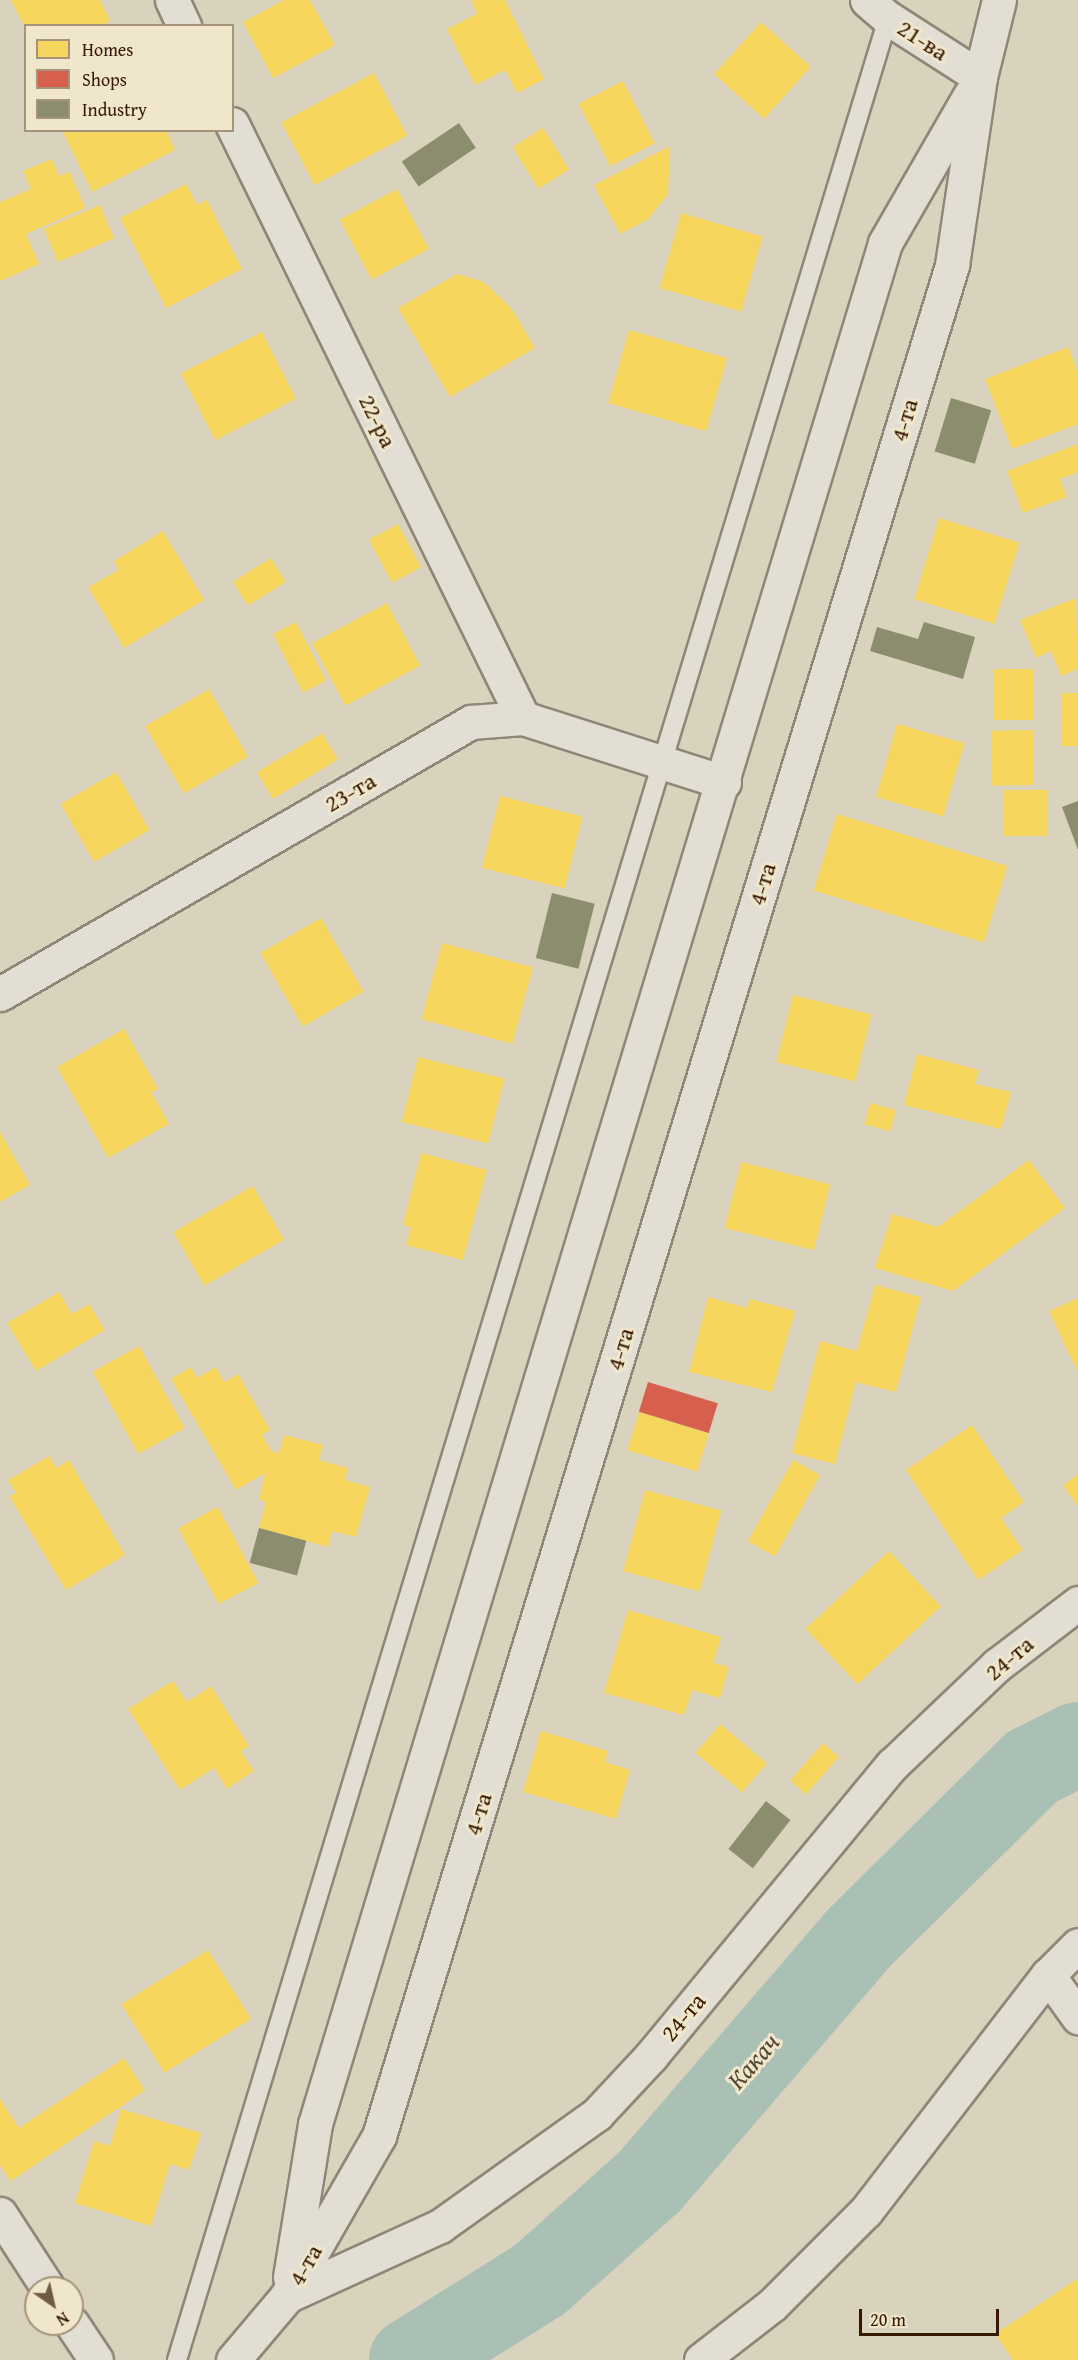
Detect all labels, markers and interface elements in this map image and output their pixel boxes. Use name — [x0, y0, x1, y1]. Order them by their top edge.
street label: 21-ва — [892, 13, 954, 67]
legend — [24, 24, 234, 132]
text: Homes — [82, 36, 133, 63]
text: Shops — [82, 66, 127, 93]
text: Industry — [82, 96, 147, 123]
street label: 22-ра — [353, 390, 403, 452]
street label: 4-та — [884, 395, 924, 445]
street label: 23-та — [319, 766, 381, 818]
street label: 4-та — [742, 859, 782, 909]
street label: 4-та — [600, 1324, 640, 1374]
street label: 24-та — [979, 1629, 1039, 1687]
street label: 4-та — [458, 1789, 498, 1839]
street label: 24-та — [654, 1987, 712, 2047]
water label: Какач — [720, 2027, 786, 2095]
street label: 4-та — [282, 2239, 328, 2291]
north arrow — [24, 2276, 84, 2336]
scale bar — [862, 2297, 1002, 2335]
text: N — [52, 2306, 74, 2332]
text: 20 m — [870, 2306, 906, 2333]

